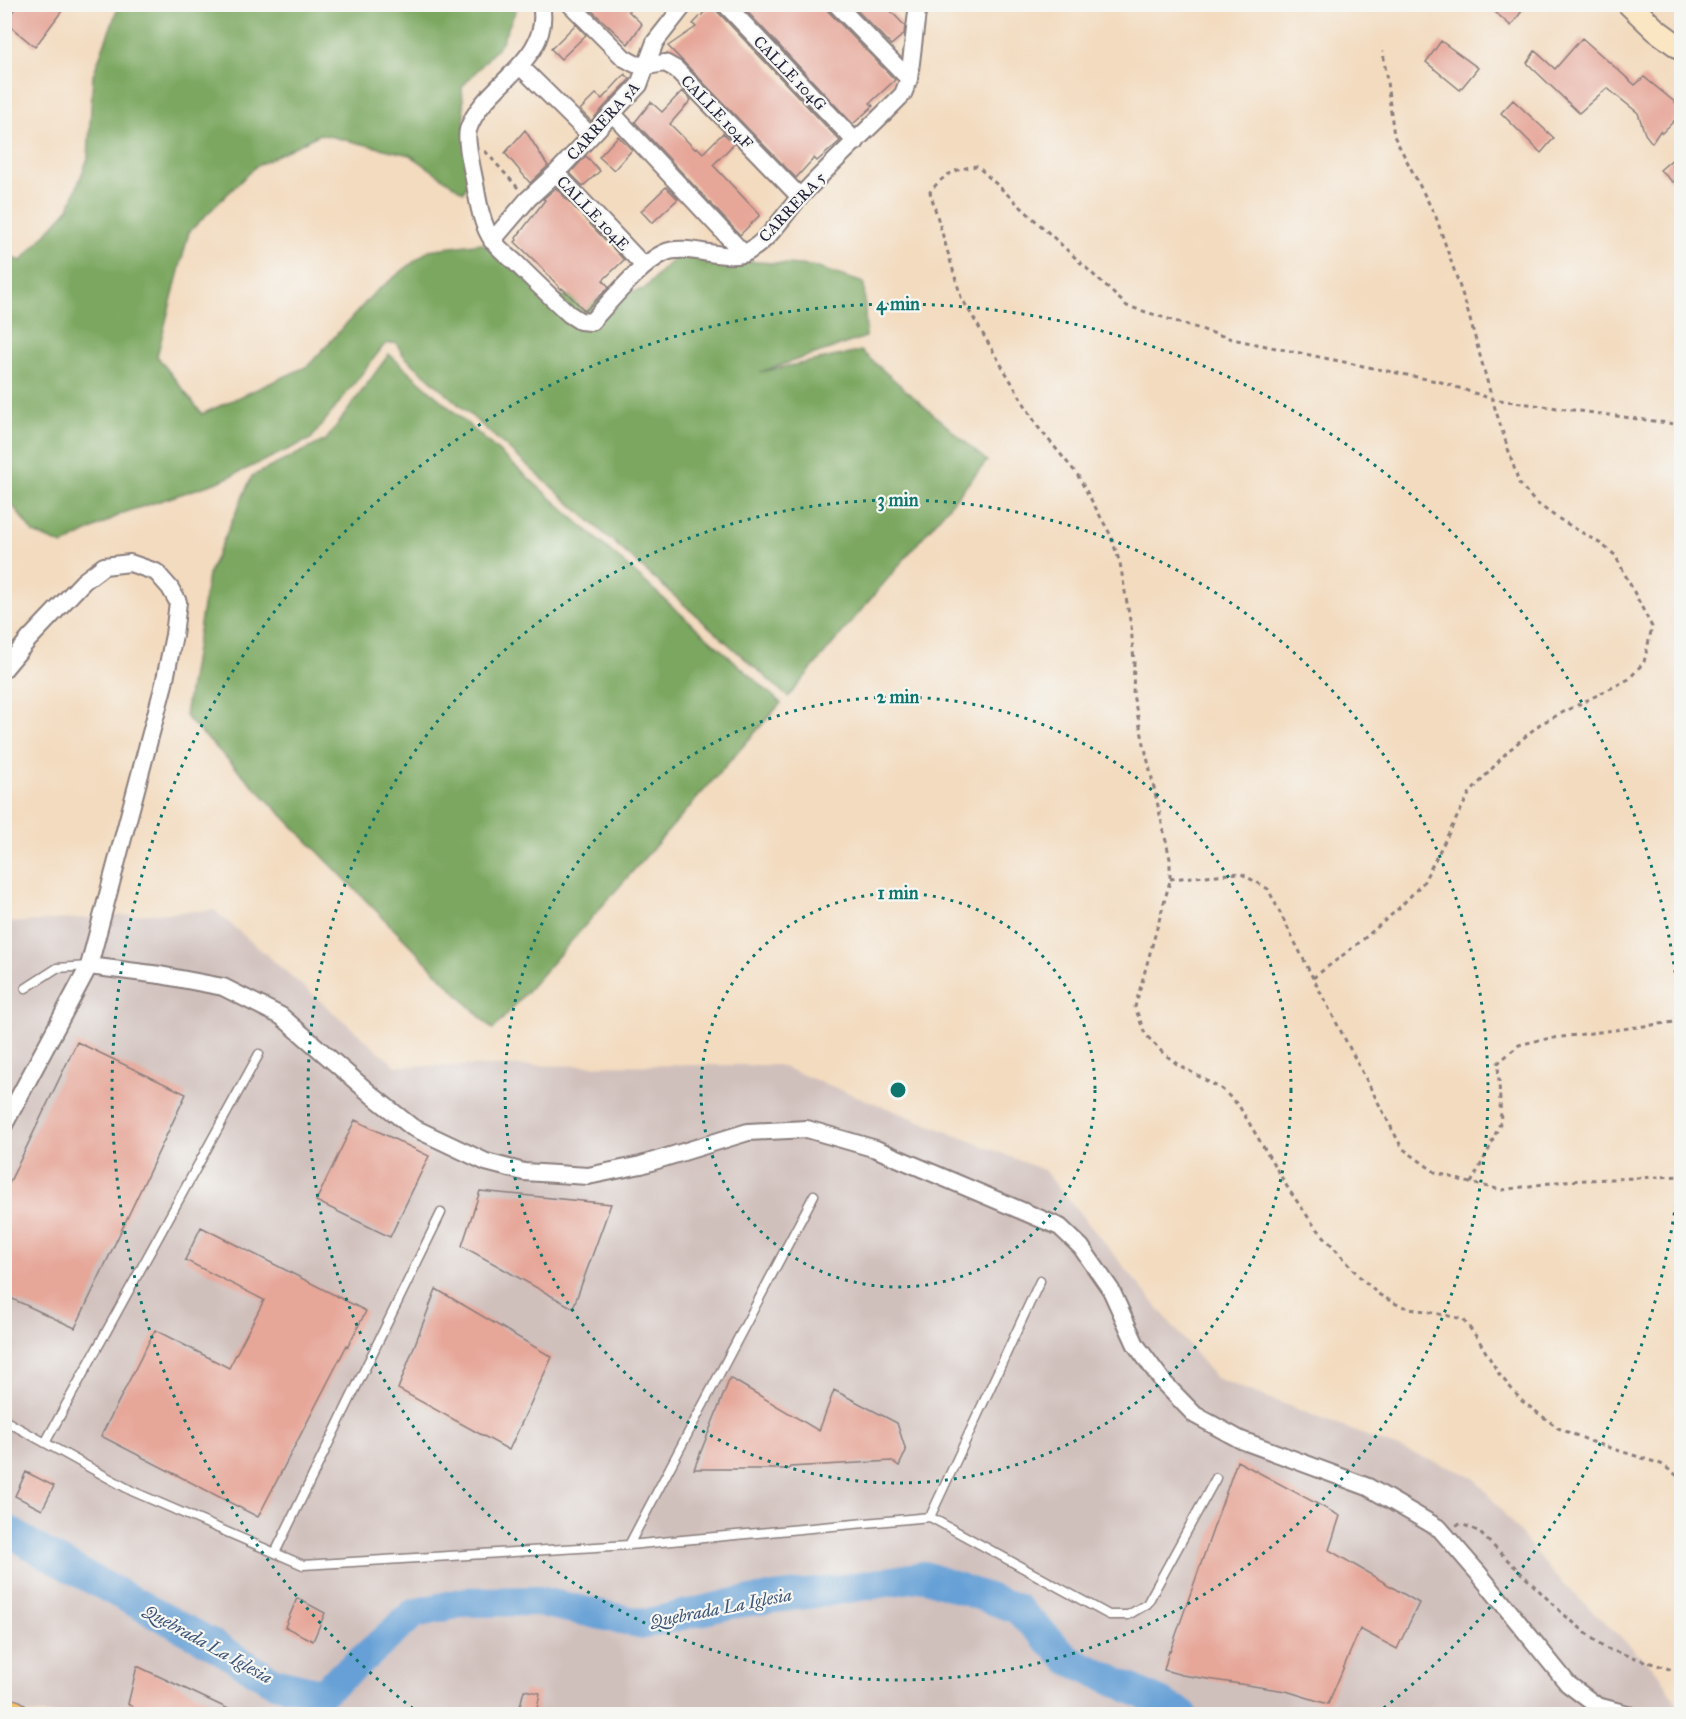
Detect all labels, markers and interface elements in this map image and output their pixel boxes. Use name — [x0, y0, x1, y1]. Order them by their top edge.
street label: CALLE 104G — [750, 32, 831, 114]
street label: CALLE 104F — [677, 71, 757, 153]
street label: CARRERA 5A — [563, 78, 643, 164]
street label: CARRERA 5 — [755, 168, 830, 246]
street label: CALLE 104E — [553, 172, 633, 254]
text: 4 min — [876, 293, 920, 316]
text: 3 min — [878, 489, 919, 512]
text: 2 min — [877, 686, 920, 708]
text: 1 min — [878, 882, 919, 904]
centre of rings — [888, 1080, 908, 1100]
water label: Quebrada La Iglesia — [647, 1583, 794, 1633]
water label: Quebrada La Iglesia — [139, 1599, 277, 1689]

